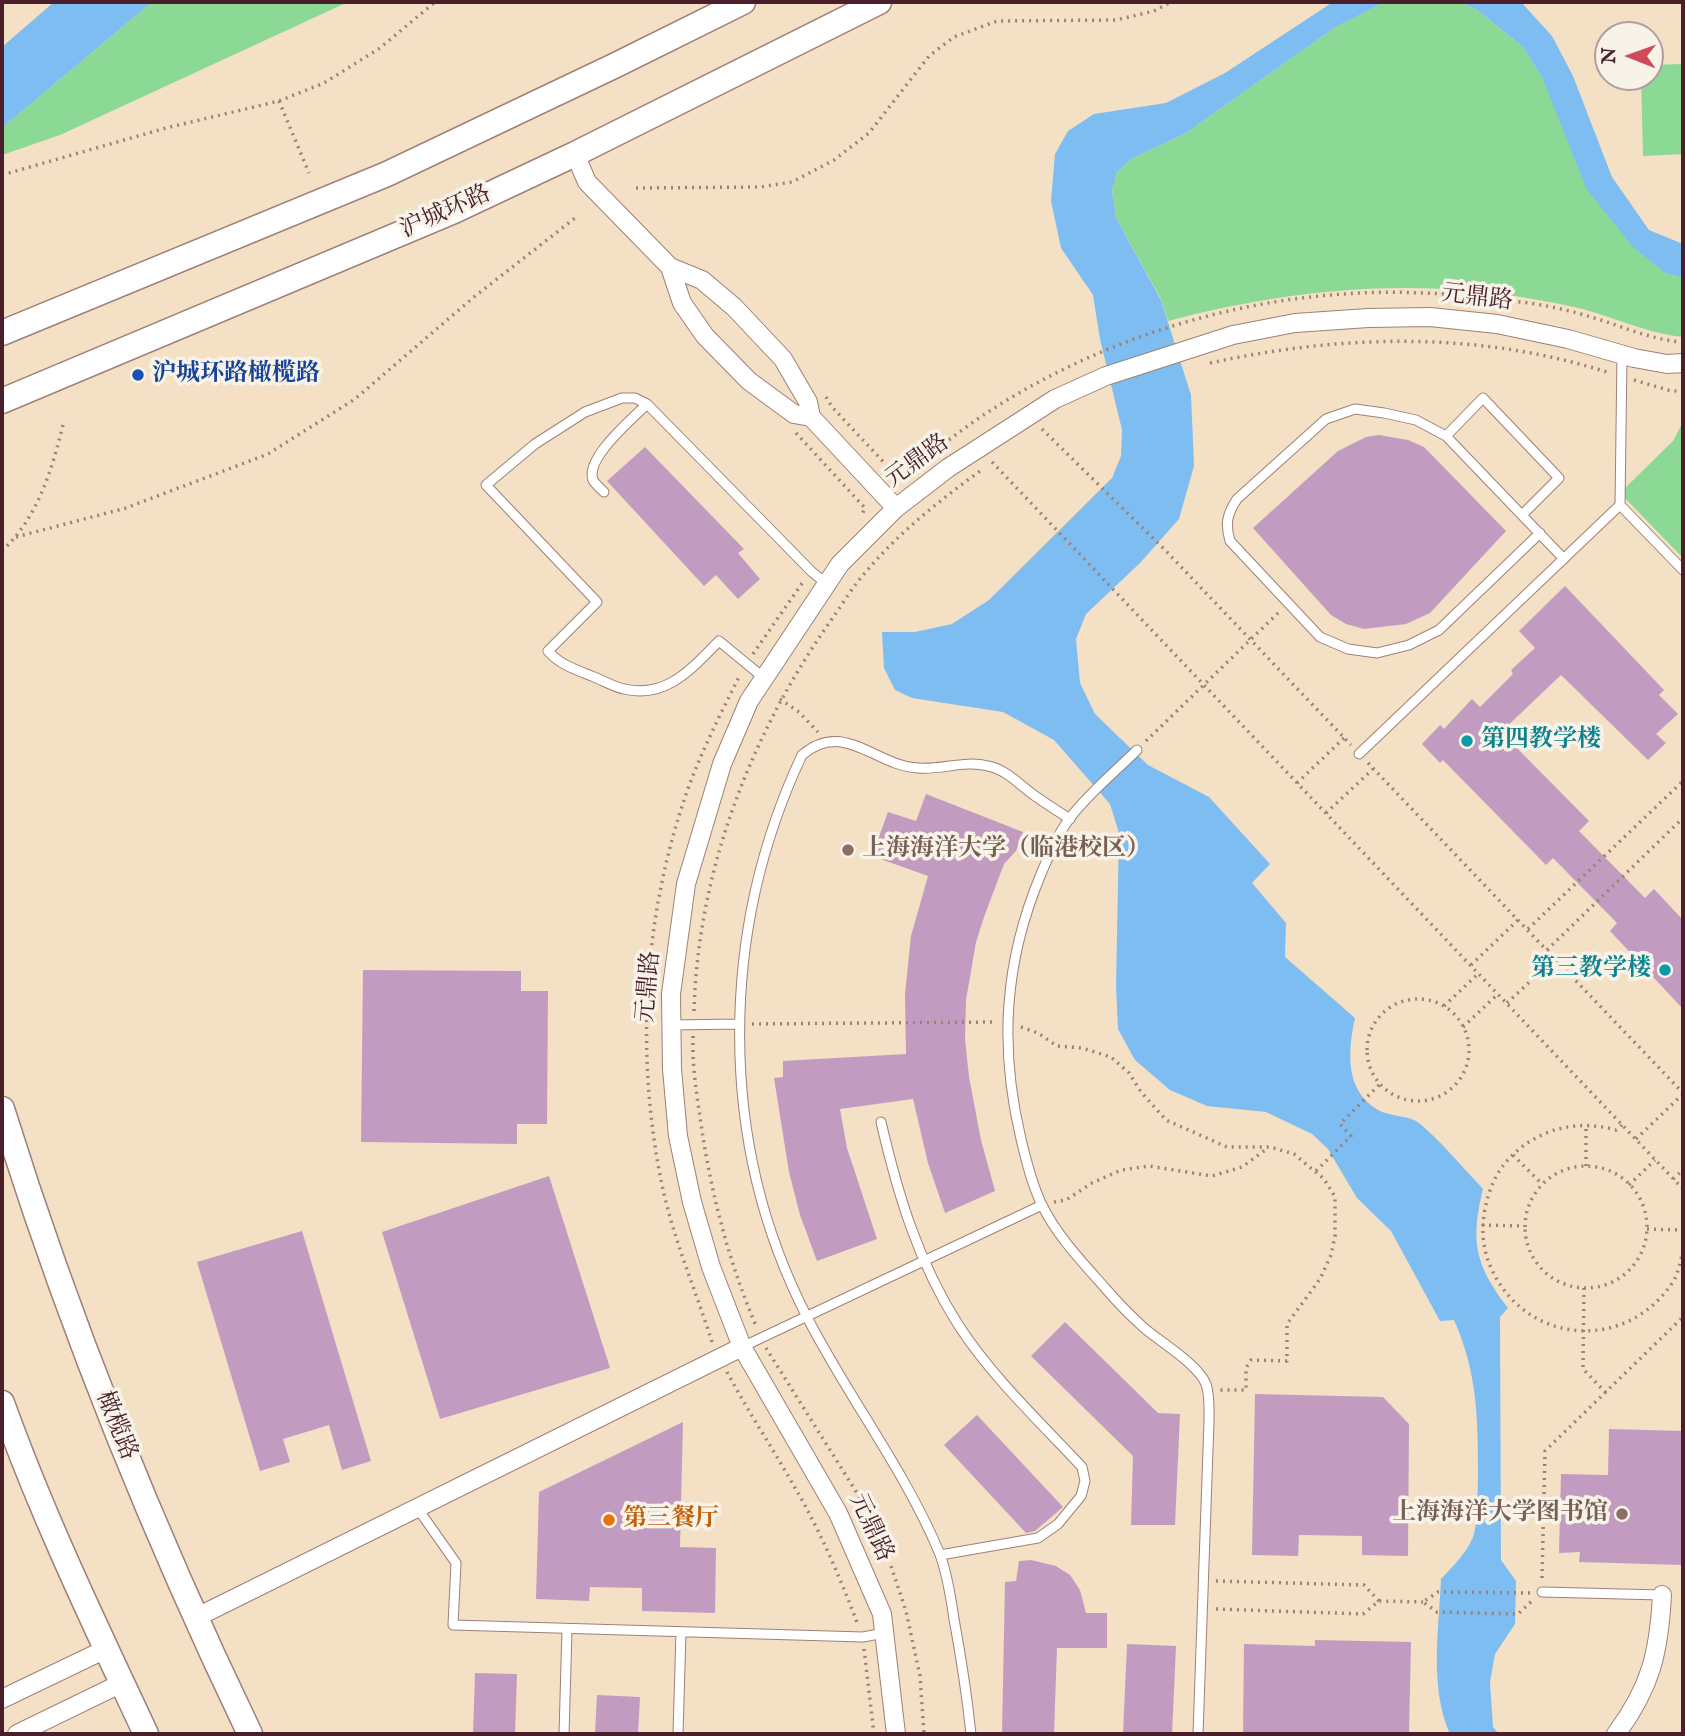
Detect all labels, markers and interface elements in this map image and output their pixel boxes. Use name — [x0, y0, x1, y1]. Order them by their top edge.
north arrow — [1594, 21, 1664, 91]
text: N — [1598, 47, 1622, 64]
street label: 沪城环路 — [396, 180, 496, 246]
street label: 元鼎路 — [1440, 280, 1514, 318]
place label: 沪城环路橄榄路 — [152, 361, 320, 389]
marker: 沪城环路橄榄路 — [130, 367, 146, 383]
street label: 元鼎路 — [880, 429, 956, 495]
place label: 第四教学楼 — [1481, 727, 1601, 755]
marker: 第四教学楼 — [1459, 733, 1475, 749]
place label: 上海海洋大学（临港校区） — [862, 836, 1150, 864]
marker: 上海海洋大学（临港校区） — [840, 842, 856, 858]
street label: 元鼎路 — [633, 950, 667, 1024]
place label: 第三教学楼 — [1531, 956, 1651, 984]
marker: 第三教学楼 — [1657, 962, 1673, 978]
street label: 橄榄路 — [88, 1387, 142, 1465]
street label: 元鼎路 — [842, 1489, 898, 1567]
place label: 上海海洋大学图书馆 — [1392, 1500, 1608, 1528]
place label: 第三餐厅 — [623, 1506, 719, 1534]
marker: 上海海洋大学图书馆 — [1614, 1506, 1630, 1522]
marker: 第三餐厅 — [601, 1512, 617, 1528]

